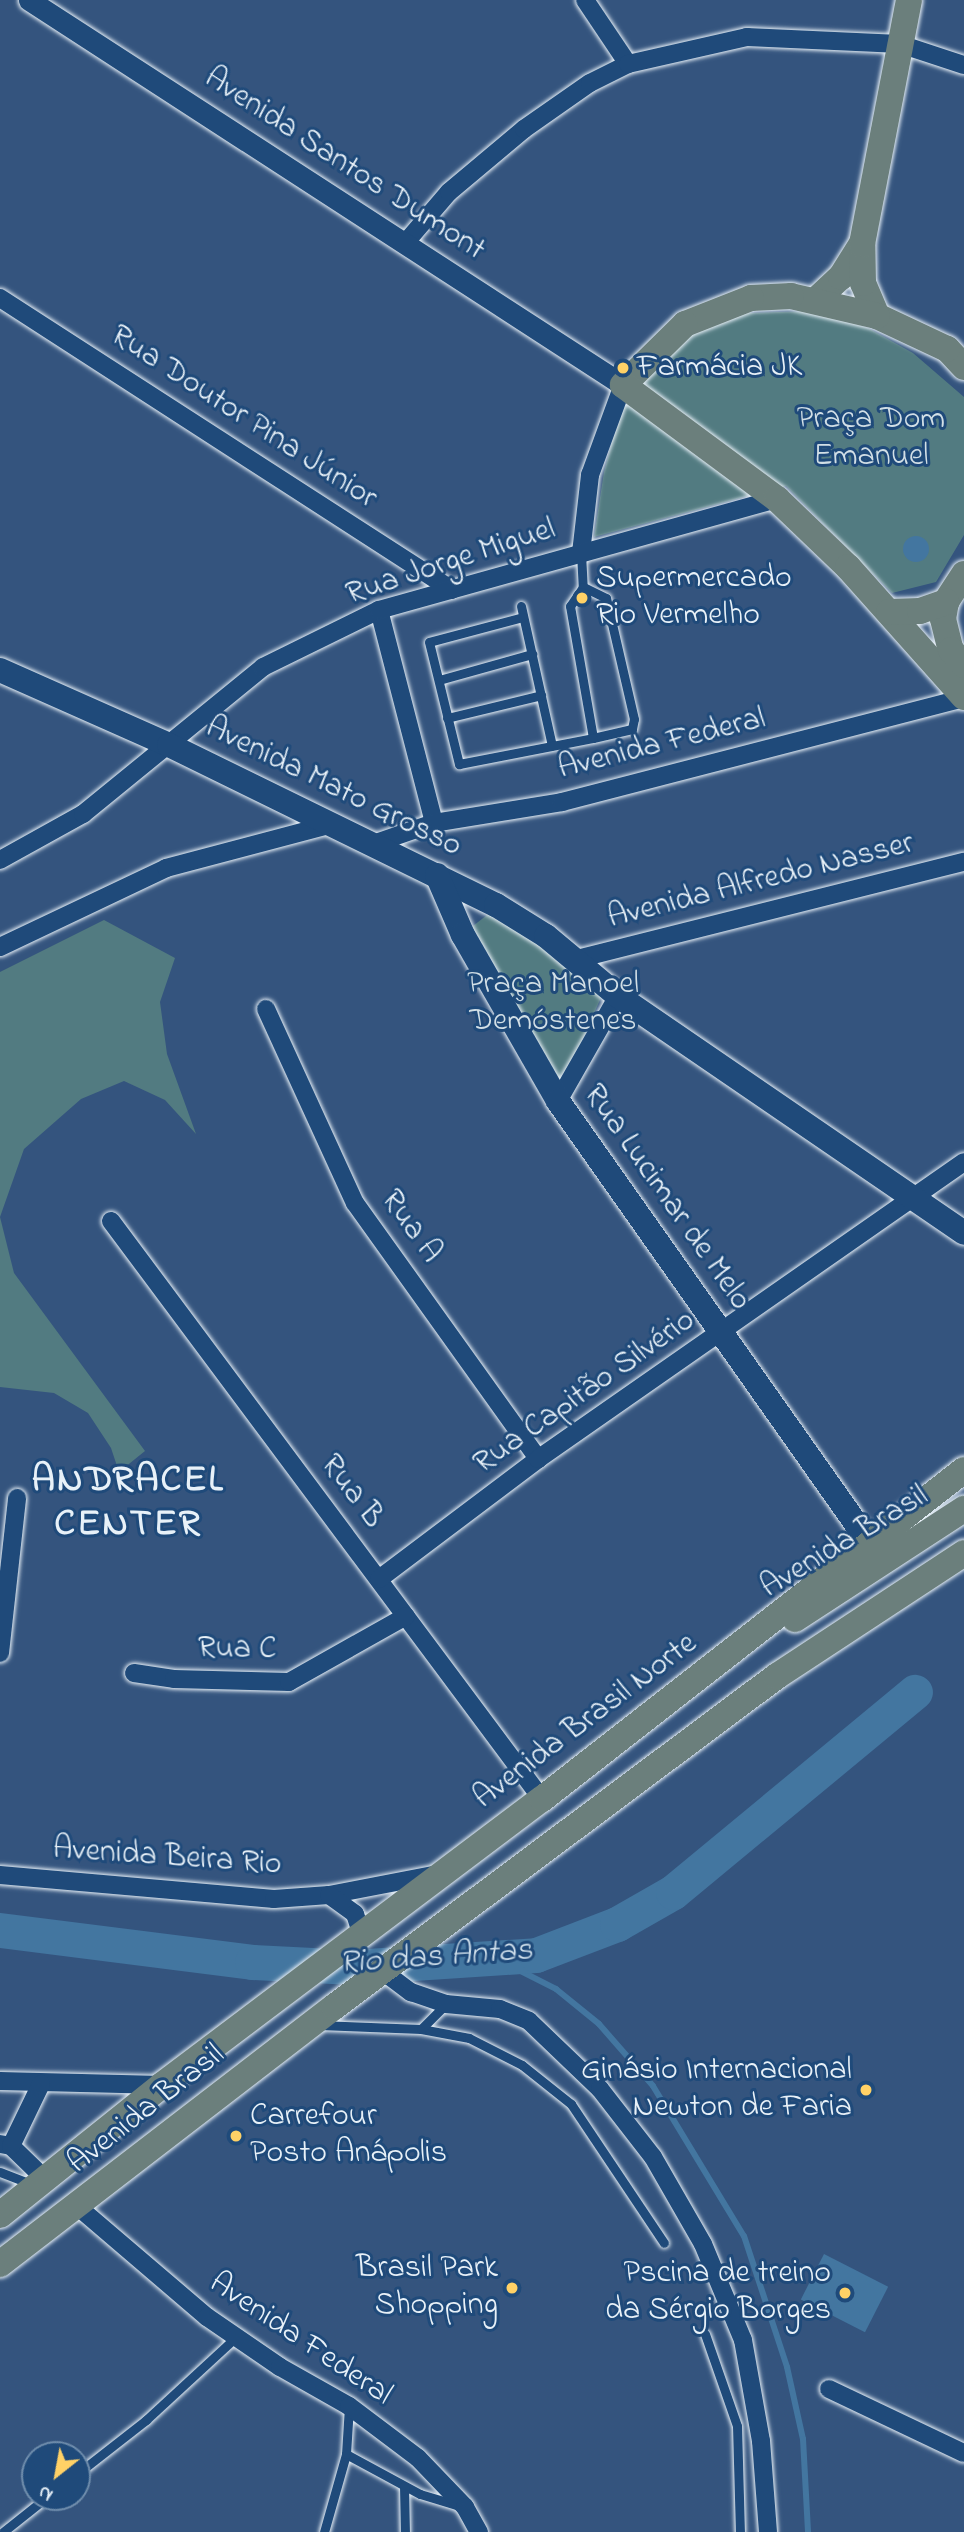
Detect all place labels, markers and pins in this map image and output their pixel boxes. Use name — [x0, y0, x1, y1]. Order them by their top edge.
place label: Farmácia JK — [637, 349, 802, 387]
marker: Farmácia JK — [615, 360, 631, 376]
place label: Supermercado Rio Vermelho — [596, 561, 792, 636]
marker: Supermercado Rio Vermelho — [574, 590, 590, 606]
place label: Ginásio Internacional Newton de Faria — [581, 2053, 852, 2128]
marker: Ginásio Internacional Newton de Faria — [858, 2082, 874, 2098]
place label: Carrefour Posto Anápolis — [250, 2099, 447, 2174]
marker: Carrefour Posto Anápolis — [228, 2128, 244, 2144]
place label: Brasil Park Shopping — [356, 2251, 498, 2326]
place label: Pscina de treino da Sérgio Borges — [605, 2256, 831, 2331]
marker: Brasil Park Shopping — [504, 2280, 520, 2296]
marker: Pscina de treino da Sérgio Borges — [837, 2285, 853, 2301]

